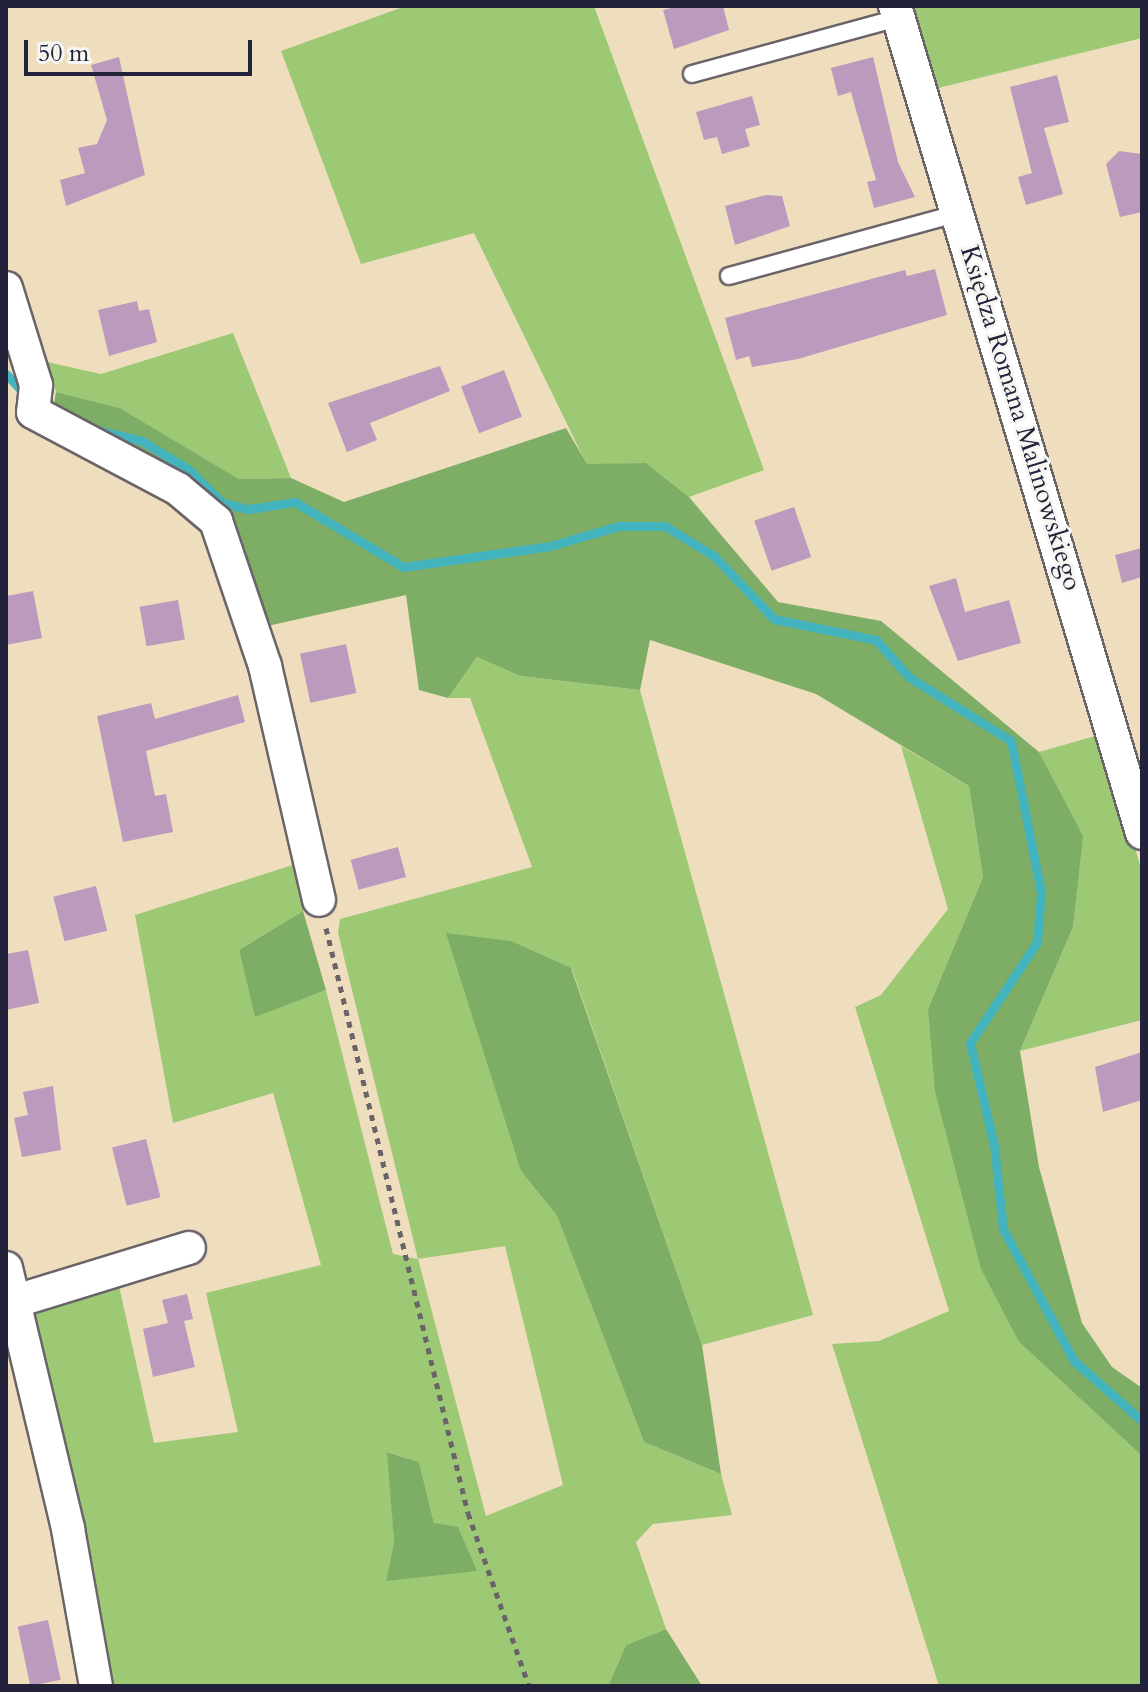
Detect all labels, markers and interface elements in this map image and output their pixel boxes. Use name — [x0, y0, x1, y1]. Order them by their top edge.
scale bar — [28, 24, 256, 74]
text: 50 m — [38, 37, 89, 70]
street label: Księdza Romana Malinowskiego — [954, 242, 1088, 594]

